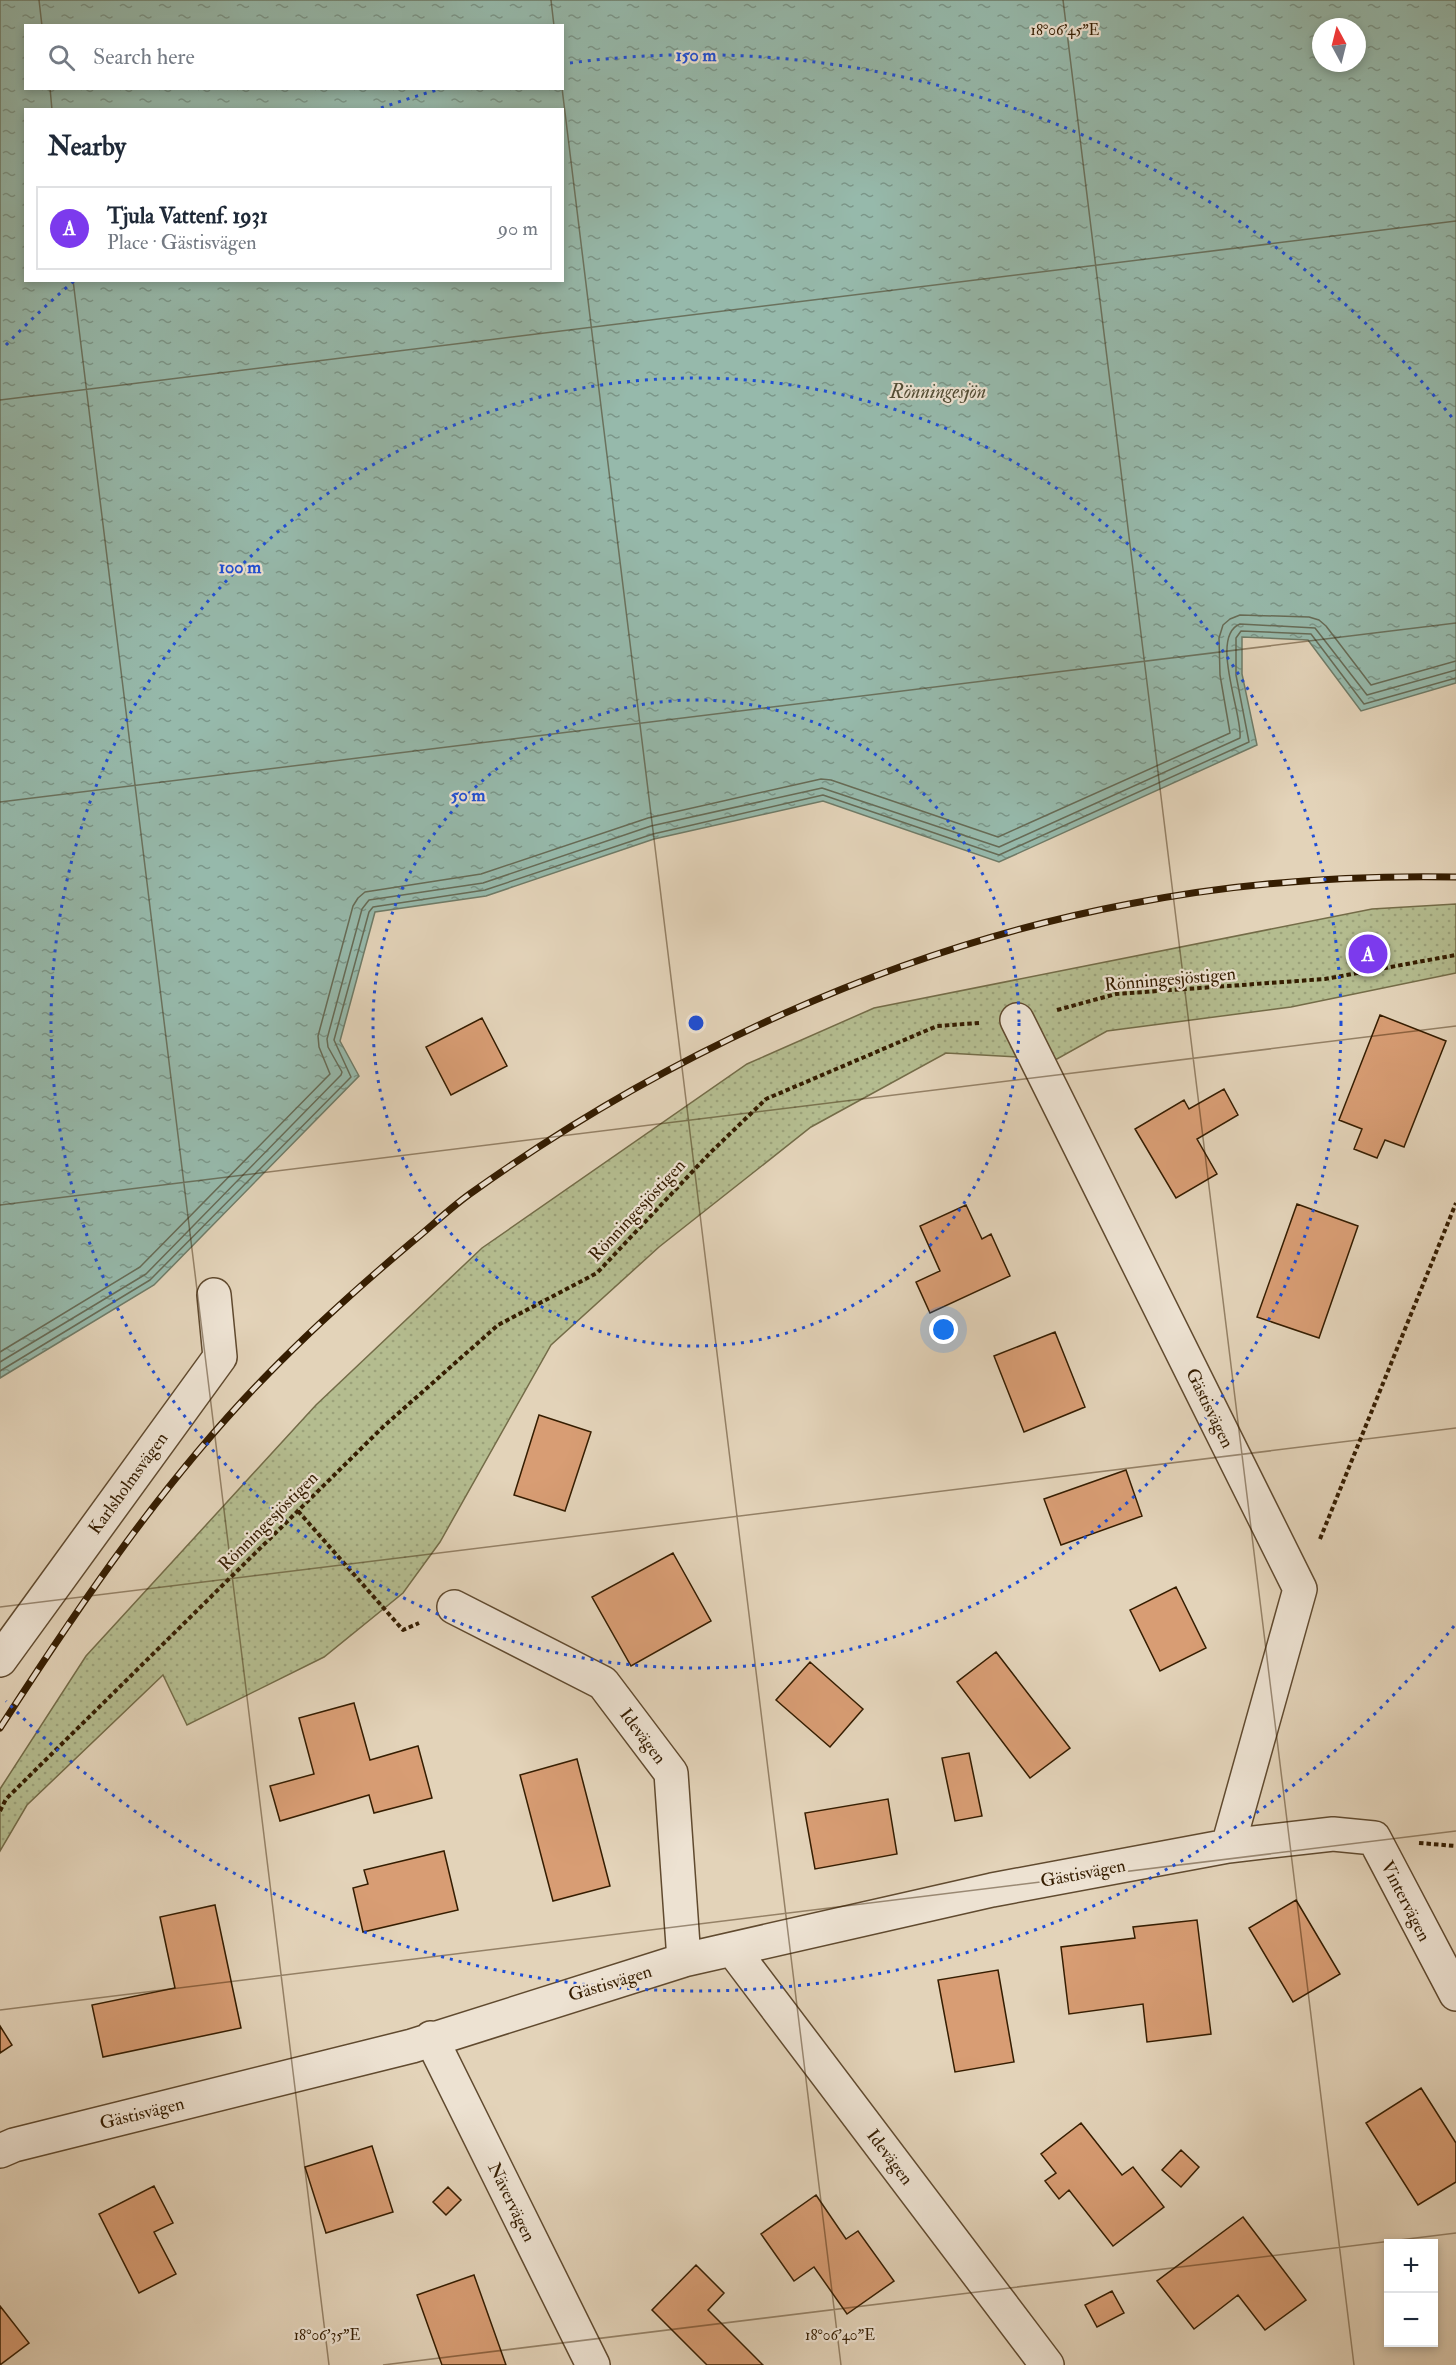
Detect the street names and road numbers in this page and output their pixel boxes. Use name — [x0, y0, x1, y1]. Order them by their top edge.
street label: Rönningesjöstigen — [1103, 962, 1237, 997]
street label: Rönningesjöstigen — [584, 1154, 691, 1266]
street label: Gästisvägen — [1180, 1364, 1239, 1452]
street label: Karlsholmsvägen — [84, 1428, 173, 1539]
street label: Rönningesjöstigen — [214, 1467, 323, 1576]
street label: Idevägen — [614, 1704, 671, 1769]
street label: Gästisvägen — [1039, 1854, 1128, 1893]
street label: Vintervägen — [1375, 1857, 1436, 1945]
street label: Gästisvägen — [566, 1960, 655, 2007]
street label: Gästisvägen — [98, 2092, 187, 2135]
street label: Idevägen — [861, 2125, 918, 2190]
street label: Nävervägen — [482, 2159, 541, 2246]

